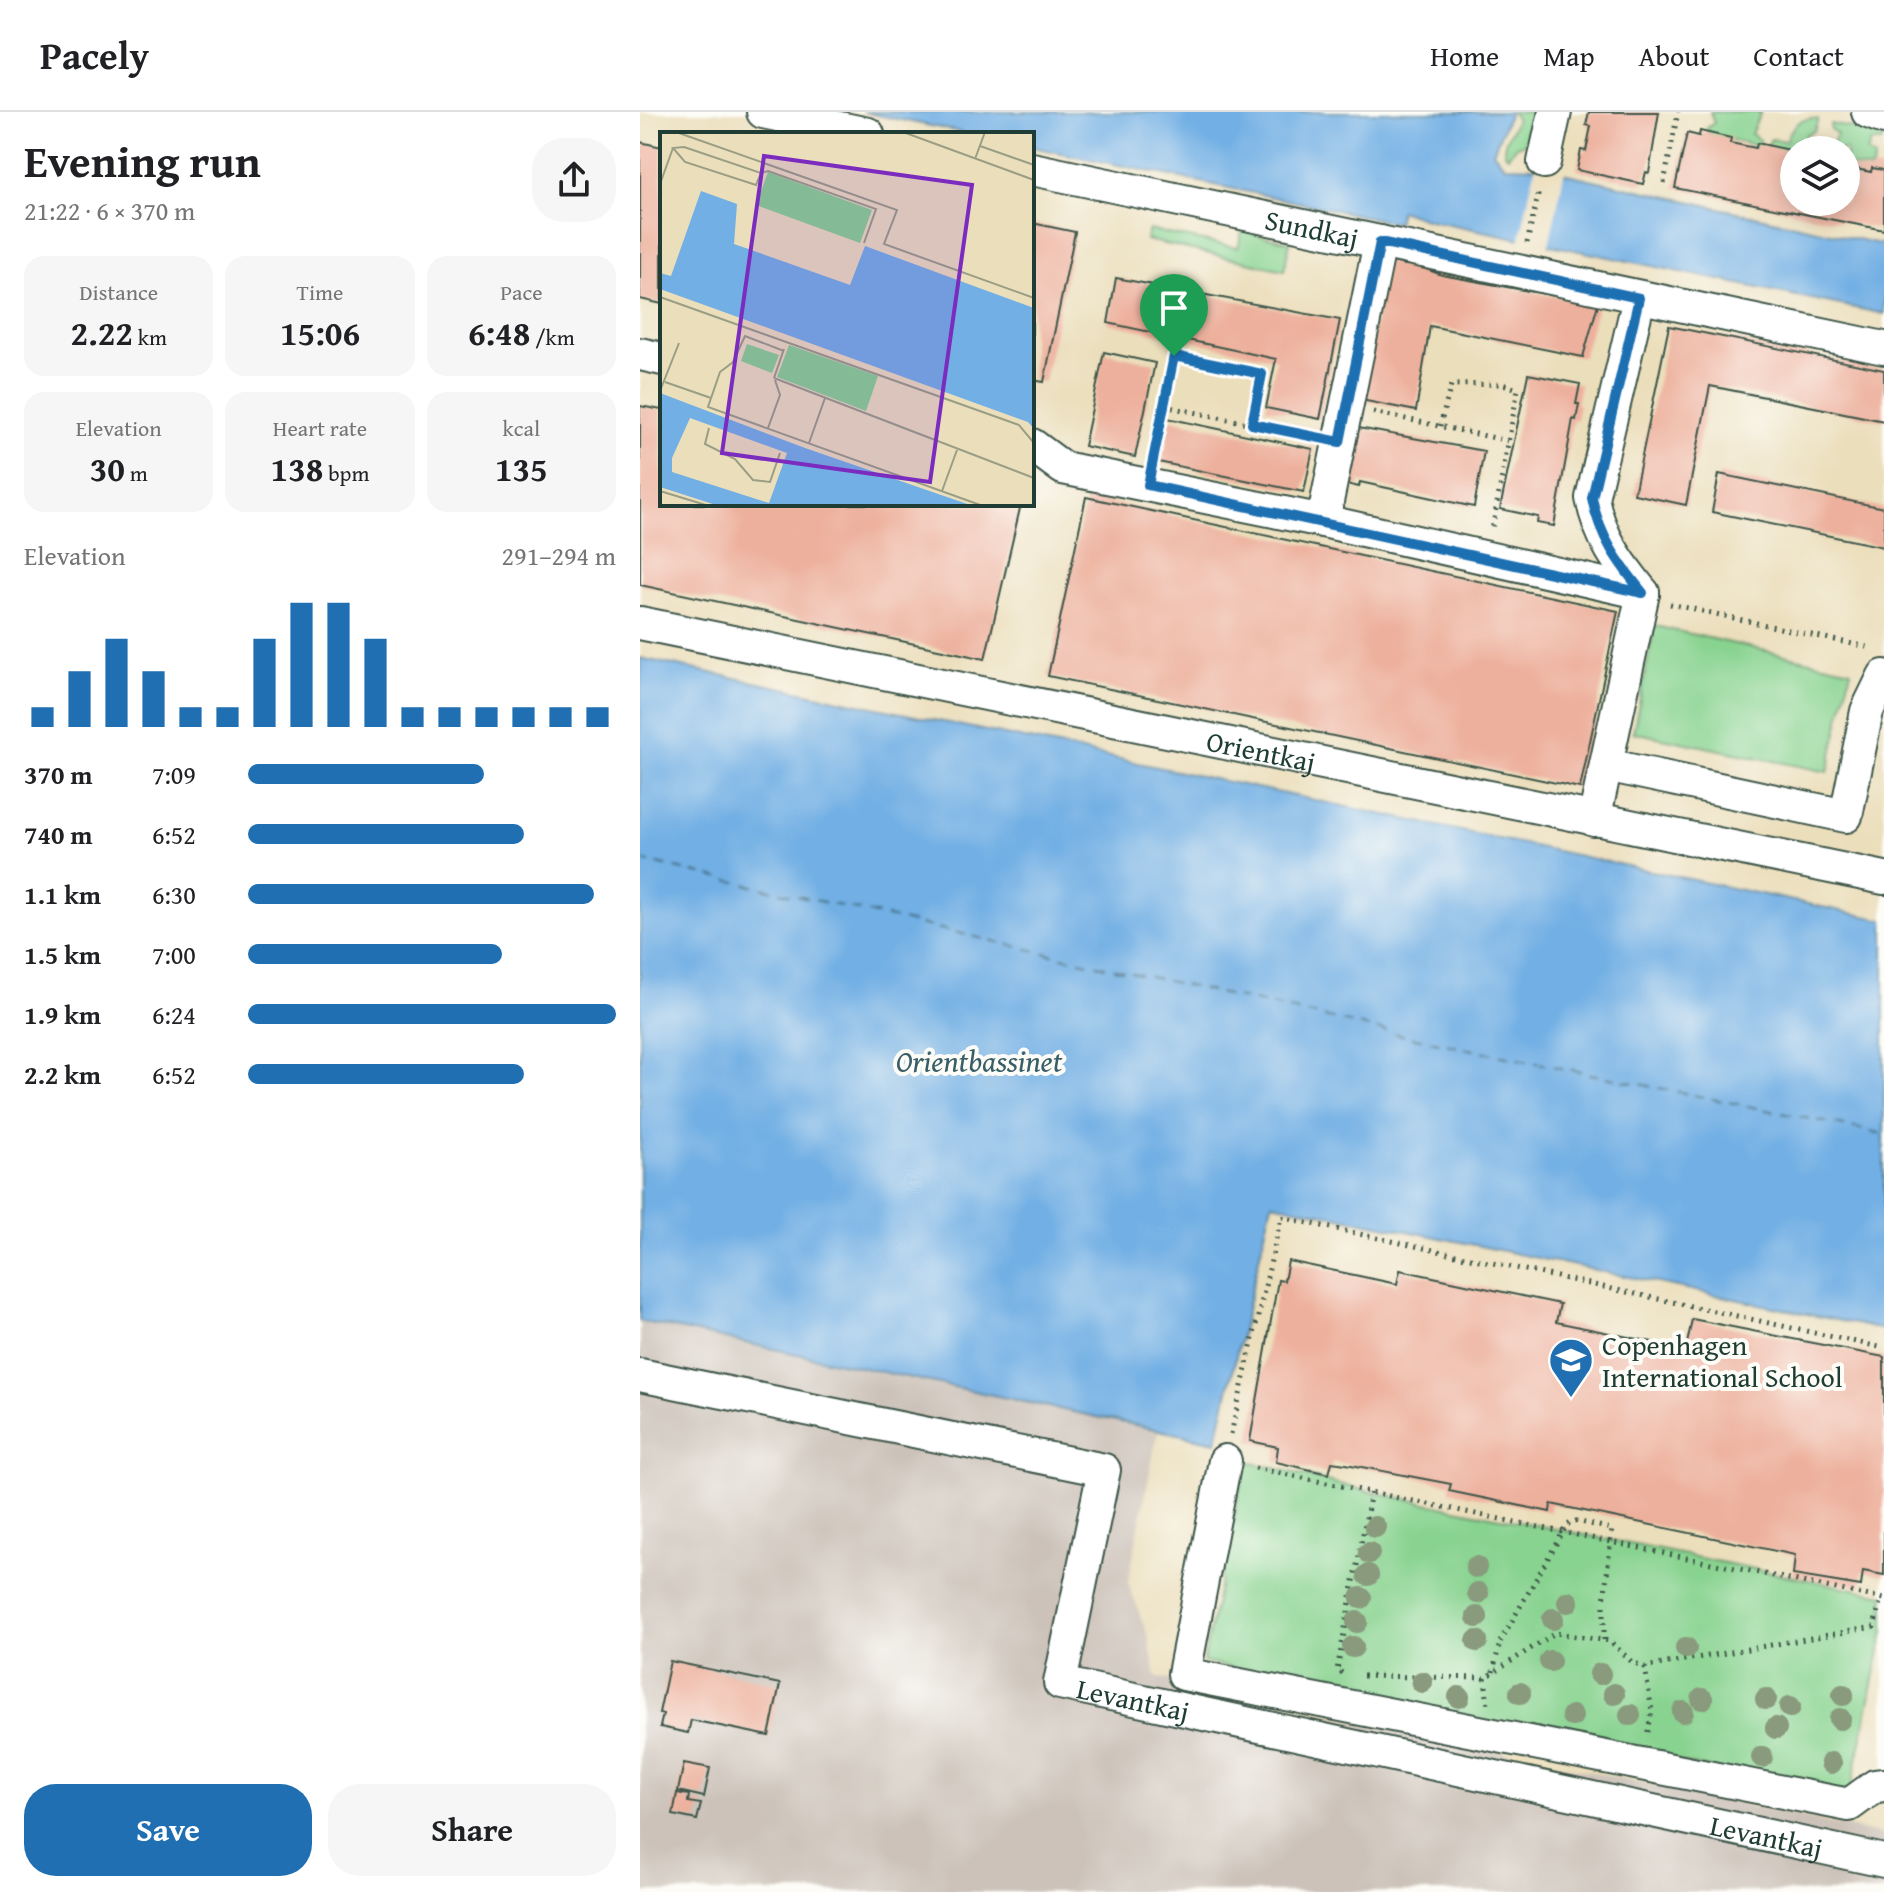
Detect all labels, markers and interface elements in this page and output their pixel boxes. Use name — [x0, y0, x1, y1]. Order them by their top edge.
text: Pacely — [40, 27, 149, 83]
text: Home — [1430, 35, 1499, 76]
text: Map — [1543, 35, 1595, 76]
text: About — [1639, 35, 1709, 76]
text: Contact — [1753, 35, 1844, 76]
text: Evening run — [24, 129, 261, 193]
inset map — [660, 132, 1034, 506]
map controls — [1780, 136, 1860, 216]
button: layers — [1780, 136, 1860, 216]
button: share — [532, 138, 616, 222]
text: 21:22 · 6 × 370 m — [24, 191, 195, 230]
street label: Sundkaj — [1261, 198, 1362, 258]
pin — [1140, 274, 1208, 356]
text: Distance — [79, 276, 158, 308]
text: Time — [297, 276, 343, 308]
text: Pace — [500, 276, 542, 308]
icon: arrive — [1152, 286, 1196, 330]
text: 2.22 — [70, 308, 133, 357]
text: 15:06 — [280, 308, 360, 357]
text: 6:48 — [468, 308, 530, 357]
text: km — [133, 321, 167, 353]
text: /km — [530, 321, 575, 353]
text: Elevation — [76, 412, 162, 444]
text: Heart rate — [273, 412, 367, 444]
text: kcal — [503, 412, 540, 444]
text: 30 — [90, 444, 125, 493]
text: 138 — [271, 444, 323, 493]
text: 135 — [495, 444, 548, 493]
text: m — [125, 457, 148, 489]
text: bpm — [323, 457, 369, 489]
text: Elevation — [24, 536, 126, 575]
text: 291–294 m — [502, 536, 616, 575]
street label: Orientkaj — [1203, 719, 1319, 781]
text: 370 m — [24, 755, 92, 794]
text: 7:09 — [152, 755, 196, 794]
text: 740 m — [24, 815, 92, 854]
text: 6:52 — [152, 815, 196, 854]
text: 1.1 km — [24, 875, 101, 914]
text: 6:30 — [152, 875, 196, 914]
text: 1.5 km — [24, 935, 101, 974]
text: 7:00 — [152, 935, 196, 974]
text: 1.9 km — [24, 995, 101, 1034]
text: 6:24 — [152, 995, 196, 1034]
water label: Orientbassinet — [896, 1039, 1063, 1083]
text: 2.2 km — [24, 1055, 101, 1094]
text: 6:52 — [152, 1055, 196, 1094]
place label: Copenhagen International School — [1602, 1324, 1843, 1397]
school or university icon: Copenhagen International School — [1547, 1336, 1595, 1399]
street label: Levantkaj — [1073, 1667, 1193, 1731]
button: Save — [24, 1784, 312, 1876]
button: Share — [328, 1784, 616, 1876]
street label: Levantkaj — [1707, 1804, 1827, 1868]

